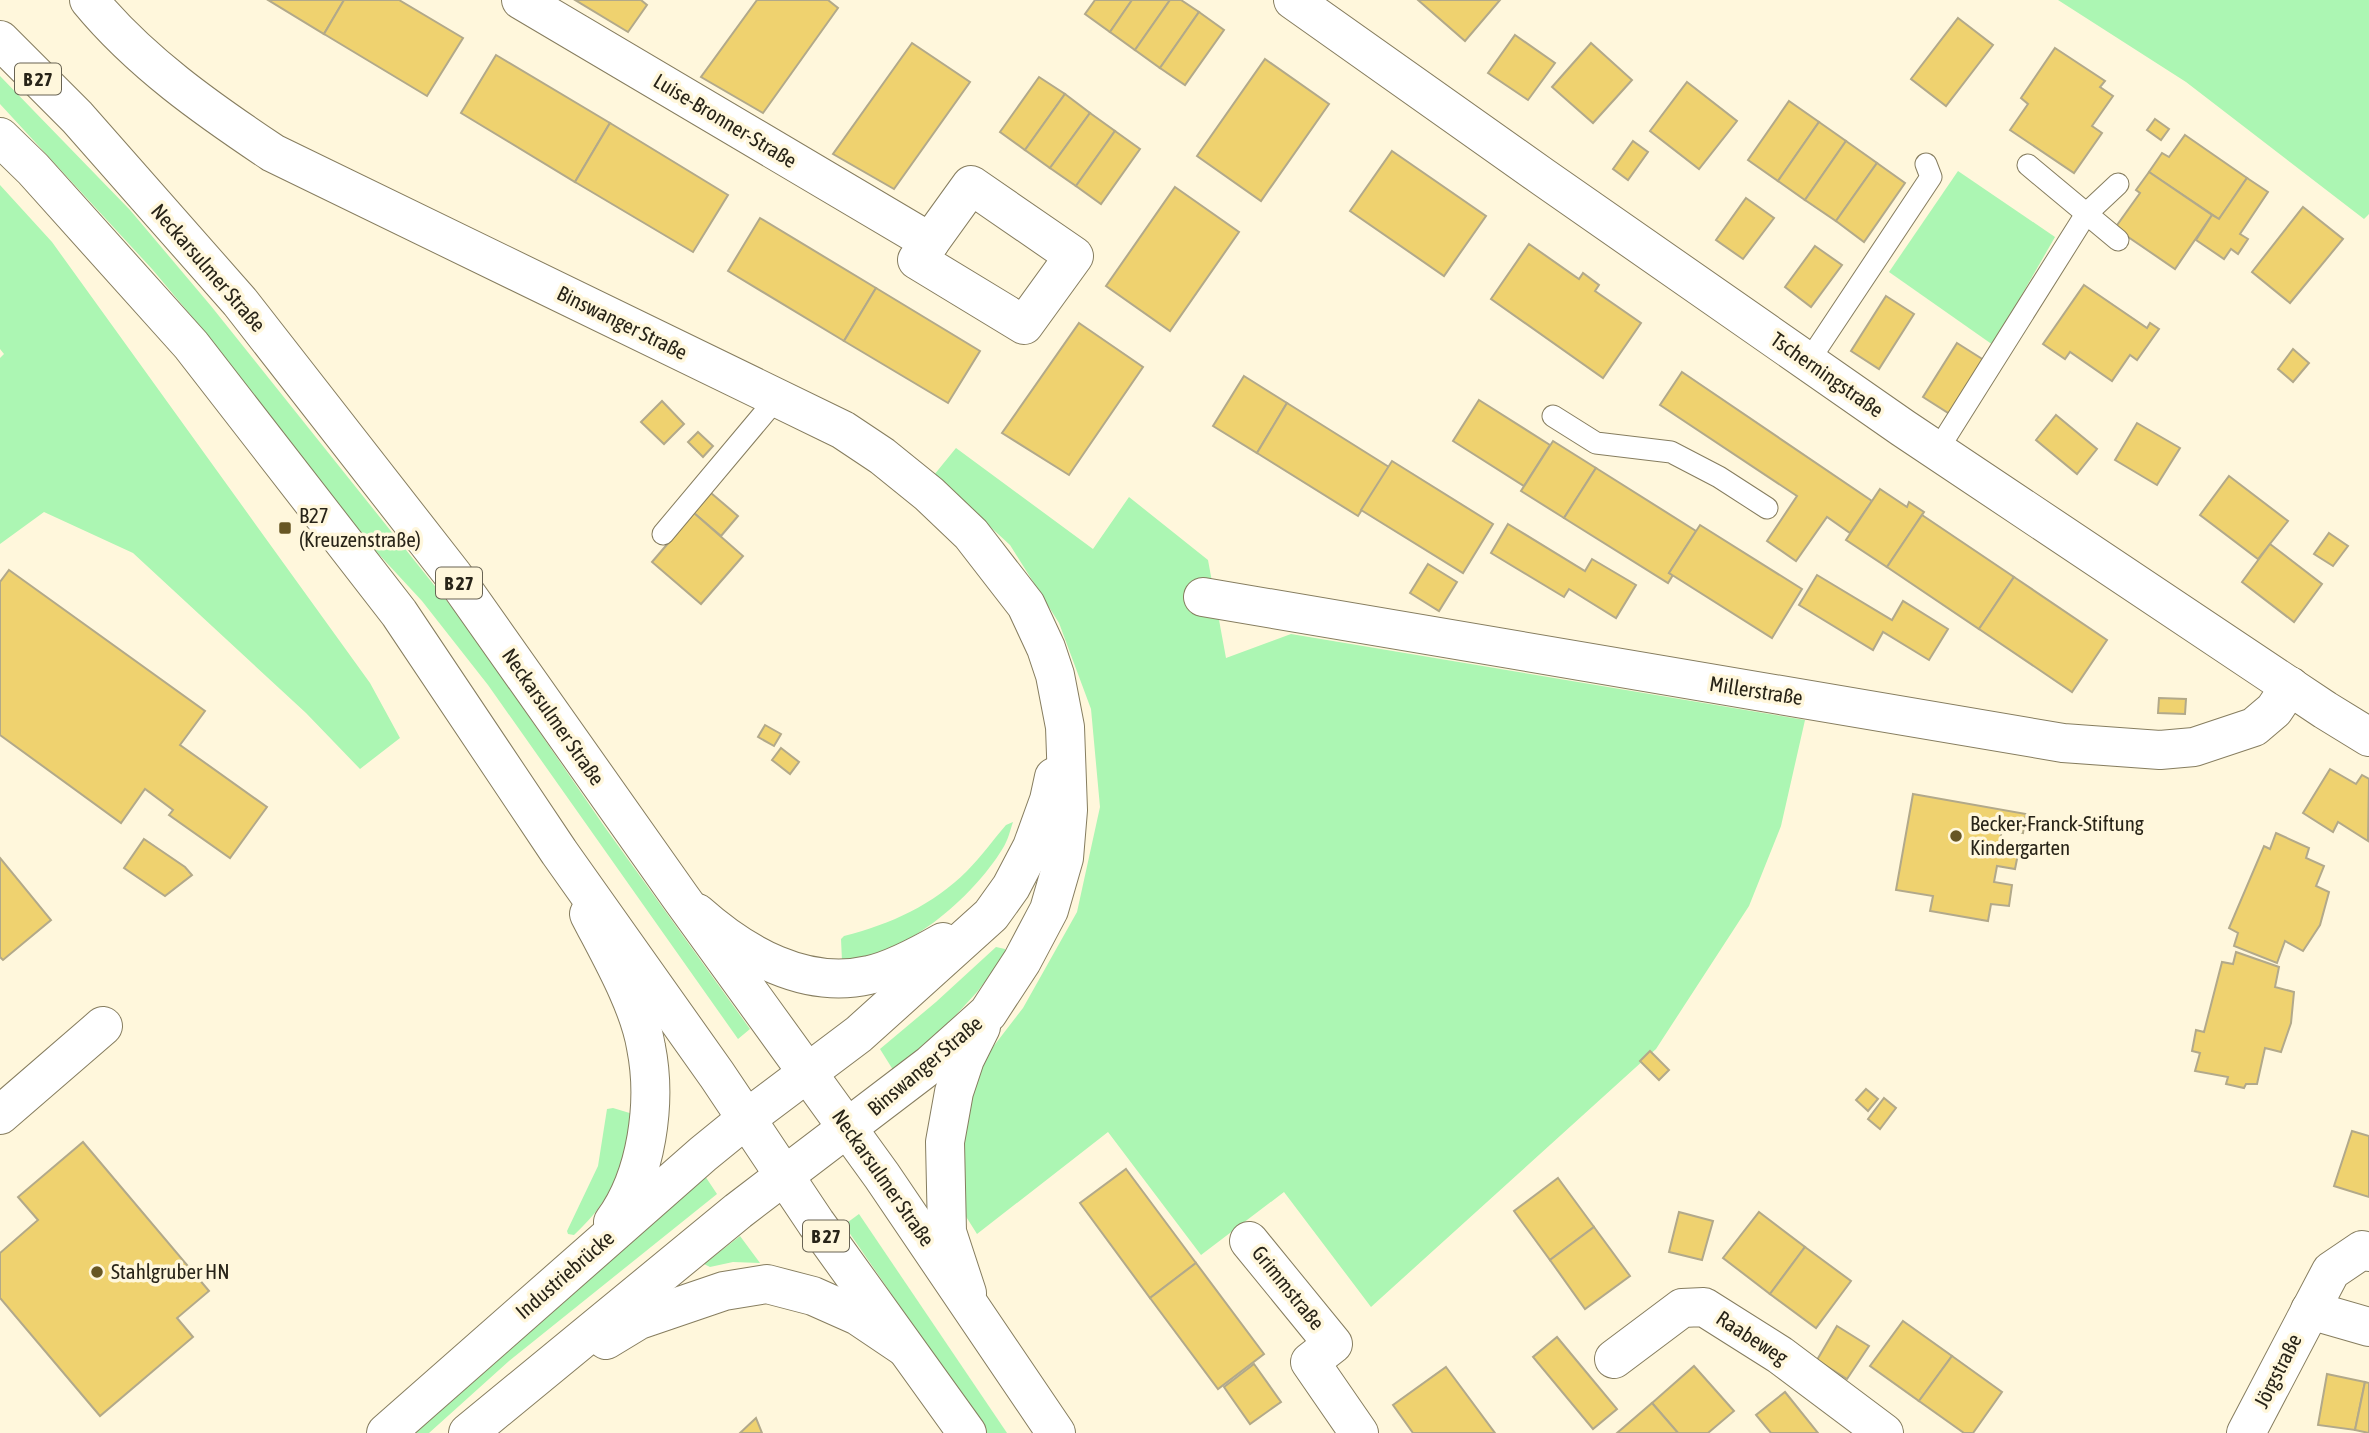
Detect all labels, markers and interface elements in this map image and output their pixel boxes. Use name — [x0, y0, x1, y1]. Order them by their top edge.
road number: B 27 — [15, 64, 61, 94]
street label: Luise-Bronner-Straße — [650, 68, 801, 172]
street label: Neckarsulmer Straße — [147, 199, 271, 336]
street label: Binswanger Straße — [554, 280, 691, 364]
street label: Tscherningstraße — [1767, 327, 1888, 422]
place label: B27 (Kreuzenstraße) — [299, 503, 421, 551]
marker: B27 (Kreuzenstraße) — [277, 520, 293, 536]
road number: B 27 — [436, 568, 482, 598]
street label: Neckarsulmer Straße — [498, 643, 610, 789]
street label: Millerstraße — [1708, 671, 1804, 709]
place label: Becker-Franck-Stiftung Kindergarten — [1970, 811, 2144, 859]
marker: Becker-Franck-Stiftung Kindergarten — [1948, 828, 1964, 844]
street label: Binswanger Straße — [862, 1011, 986, 1120]
street label: Neckarsulmer Straße — [828, 1104, 940, 1250]
road number: B 27 — [803, 1220, 849, 1252]
street label: Industriebrücke — [510, 1225, 618, 1323]
street label: Grimmstraße — [1248, 1241, 1330, 1334]
place label: Stahlgruber HN — [111, 1259, 230, 1283]
marker: Stahlgruber HN — [89, 1264, 105, 1280]
street label: Raabeweg — [1712, 1305, 1793, 1369]
street label: Jörgstraße — [2248, 1330, 2306, 1411]

